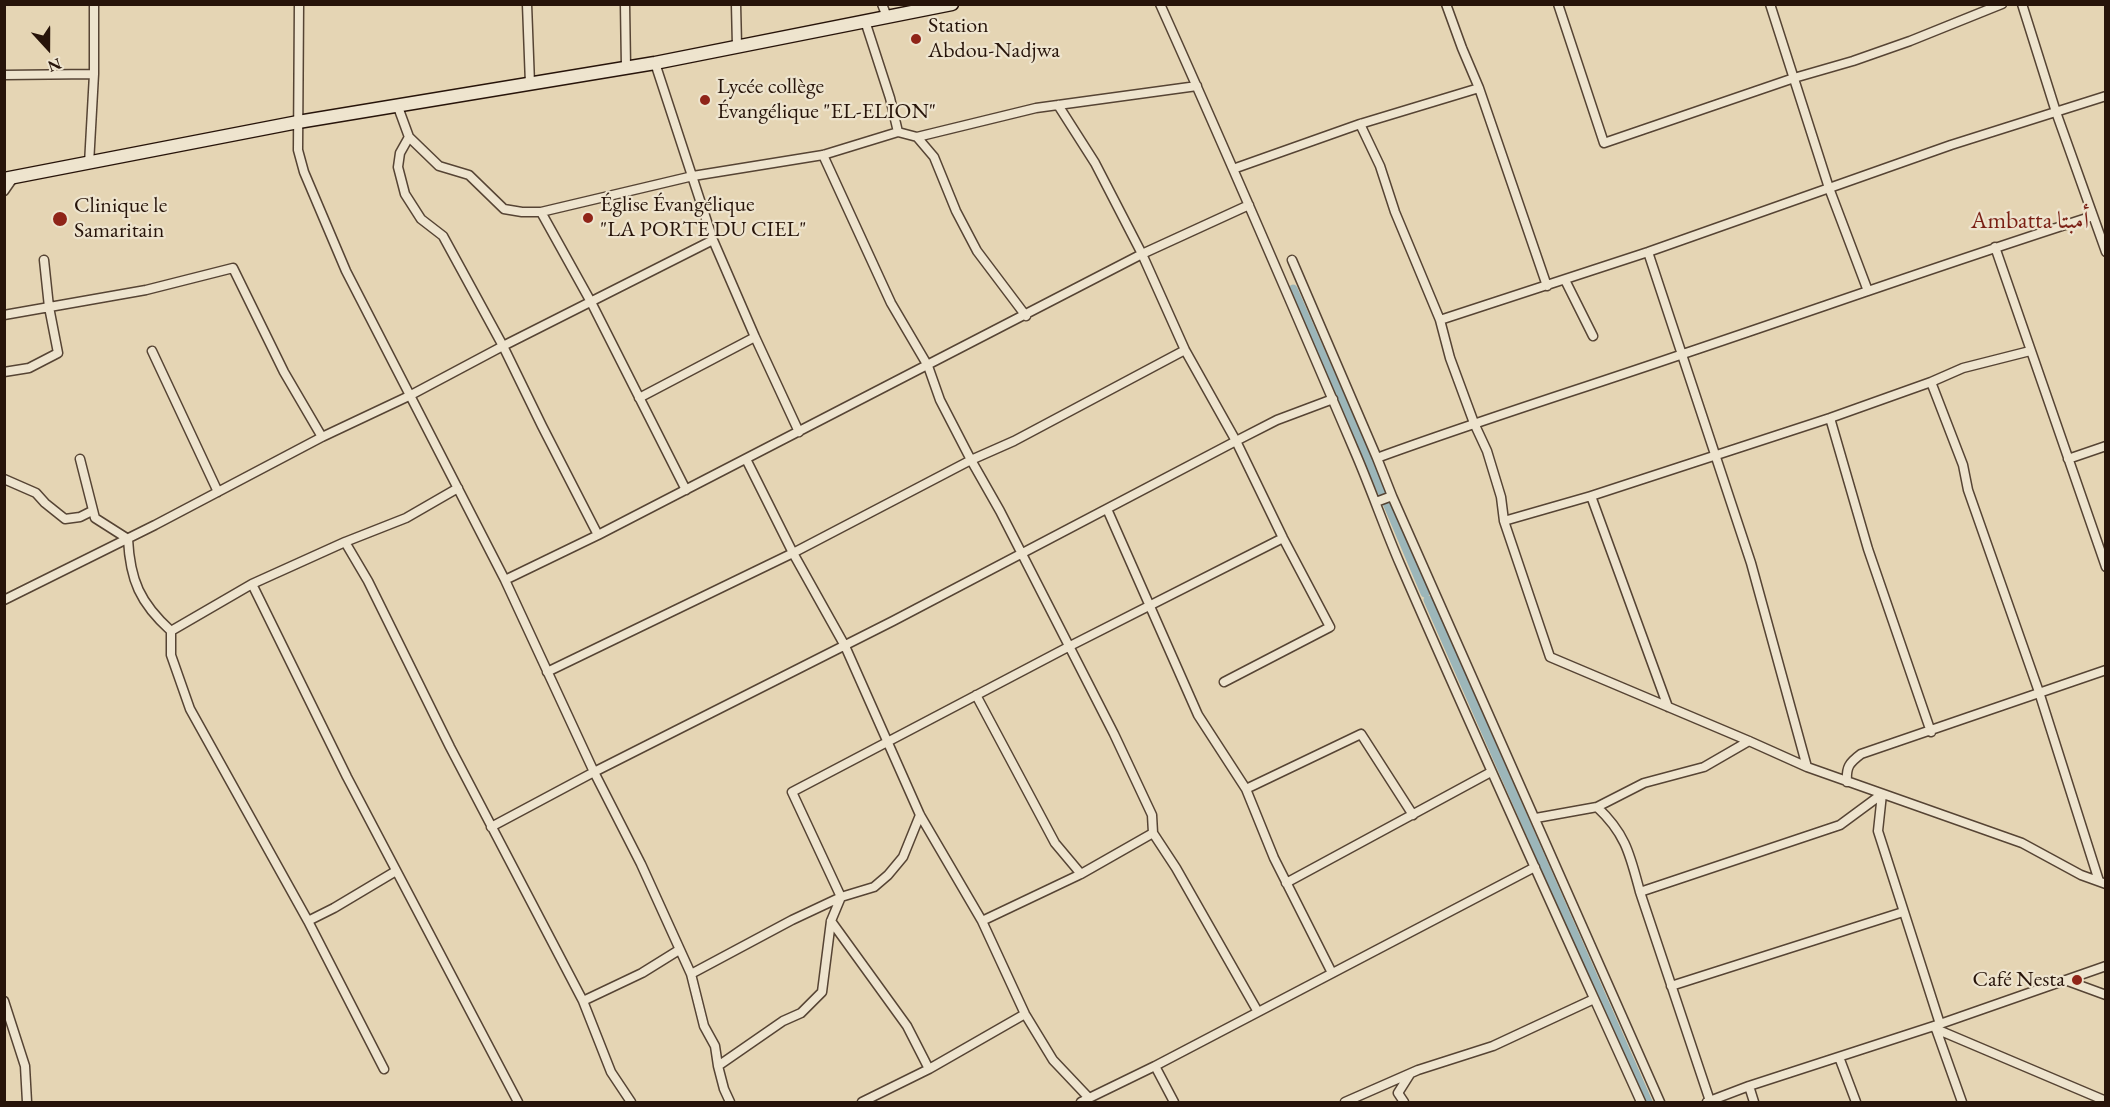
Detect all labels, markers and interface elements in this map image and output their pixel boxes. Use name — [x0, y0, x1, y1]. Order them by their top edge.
place label: Station Abdou-Nadjwa — [928, 13, 1060, 64]
north arrow — [18, 18, 78, 78]
marker: Station Abdou-Nadjwa — [909, 32, 923, 46]
text: N — [45, 53, 64, 77]
place label: Lycée collège Évangélique "EL-ELION" — [717, 74, 936, 125]
marker: Lycée collège Évangélique "EL-ELION" — [698, 93, 712, 107]
place label: Église Évangélique "LA PORTE DU CIEL" — [600, 192, 807, 243]
place label: Clinique le Samaritain — [74, 193, 167, 244]
district label: Ambatta أمبتا — [1971, 207, 2089, 235]
marker: Clinique le Samaritain — [51, 210, 69, 228]
marker: Église Évangélique "LA PORTE DU CIEL" — [581, 211, 595, 225]
place label: Café Nesta — [1972, 967, 2065, 993]
marker: Café Nesta — [2070, 973, 2084, 987]

